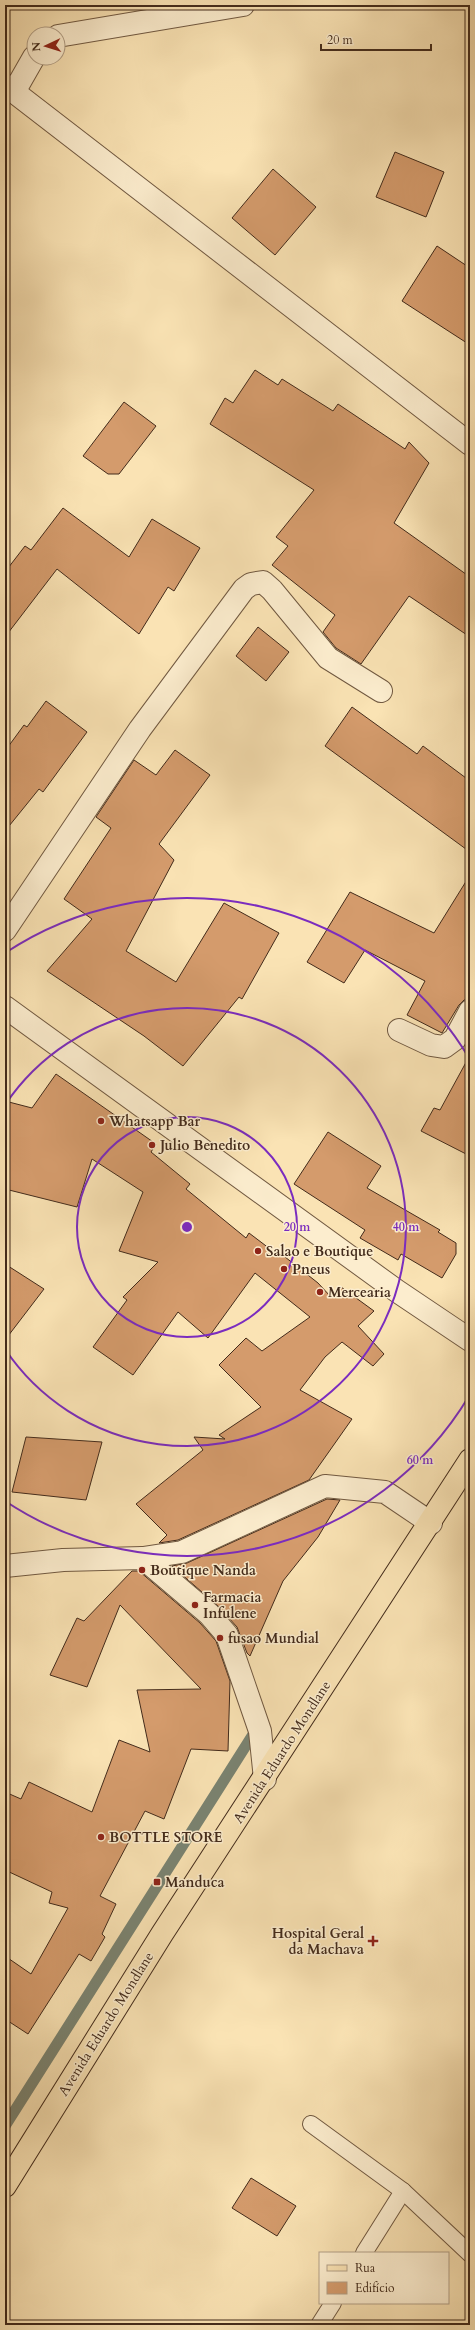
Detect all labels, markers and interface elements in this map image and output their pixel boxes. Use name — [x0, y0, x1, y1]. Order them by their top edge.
north arrow — [26, 26, 66, 66]
scale bar — [321, 26, 431, 52]
text: 20 m — [327, 32, 354, 48]
text: N — [29, 41, 44, 52]
place label: Whatsapp Bar — [108, 1112, 201, 1131]
marker: Whatsapp Bar — [96, 1116, 106, 1126]
place label: Julio Benedito — [158, 1136, 250, 1155]
marker: Julio Benedito — [147, 1140, 157, 1150]
text: 20 m — [284, 1219, 311, 1235]
text: 40 m — [393, 1219, 420, 1235]
centre of rings — [180, 1220, 194, 1234]
place label: Salao e Boutique — [266, 1242, 373, 1261]
marker: Salao e Boutique — [253, 1246, 263, 1256]
place label: Pneus — [292, 1260, 330, 1279]
marker: Pneus — [279, 1264, 289, 1274]
place label: Mercearia — [328, 1283, 391, 1302]
marker: Mercearia — [315, 1287, 325, 1297]
text: 60 m — [407, 1452, 434, 1468]
place label: Boutique Nanda — [150, 1561, 256, 1580]
marker: Boutique Nanda — [137, 1565, 147, 1575]
place label: Farmacia Infulene — [203, 1588, 261, 1623]
marker: Farmacia Infulene — [190, 1600, 200, 1610]
place label: fusao Mundial — [228, 1629, 319, 1648]
marker: fusao Mundial — [215, 1633, 225, 1643]
street label: Avenida Eduardo Mondlane — [229, 1677, 335, 1827]
place label: BOTTLE STORE — [109, 1828, 223, 1847]
marker: BOTTLE STORE — [96, 1832, 106, 1842]
place label: Manduca — [165, 1873, 224, 1892]
marker: Manduca — [152, 1877, 162, 1887]
place label: Hospital Geral da Machava — [272, 1924, 364, 1959]
marker: Hospital Geral da Machava — [367, 1935, 379, 1947]
street label: Avenida Eduardo Mondlane — [54, 1948, 158, 2100]
legend — [319, 2252, 449, 2304]
text: Rua — [355, 2260, 376, 2276]
text: Edifício — [355, 2280, 395, 2296]

